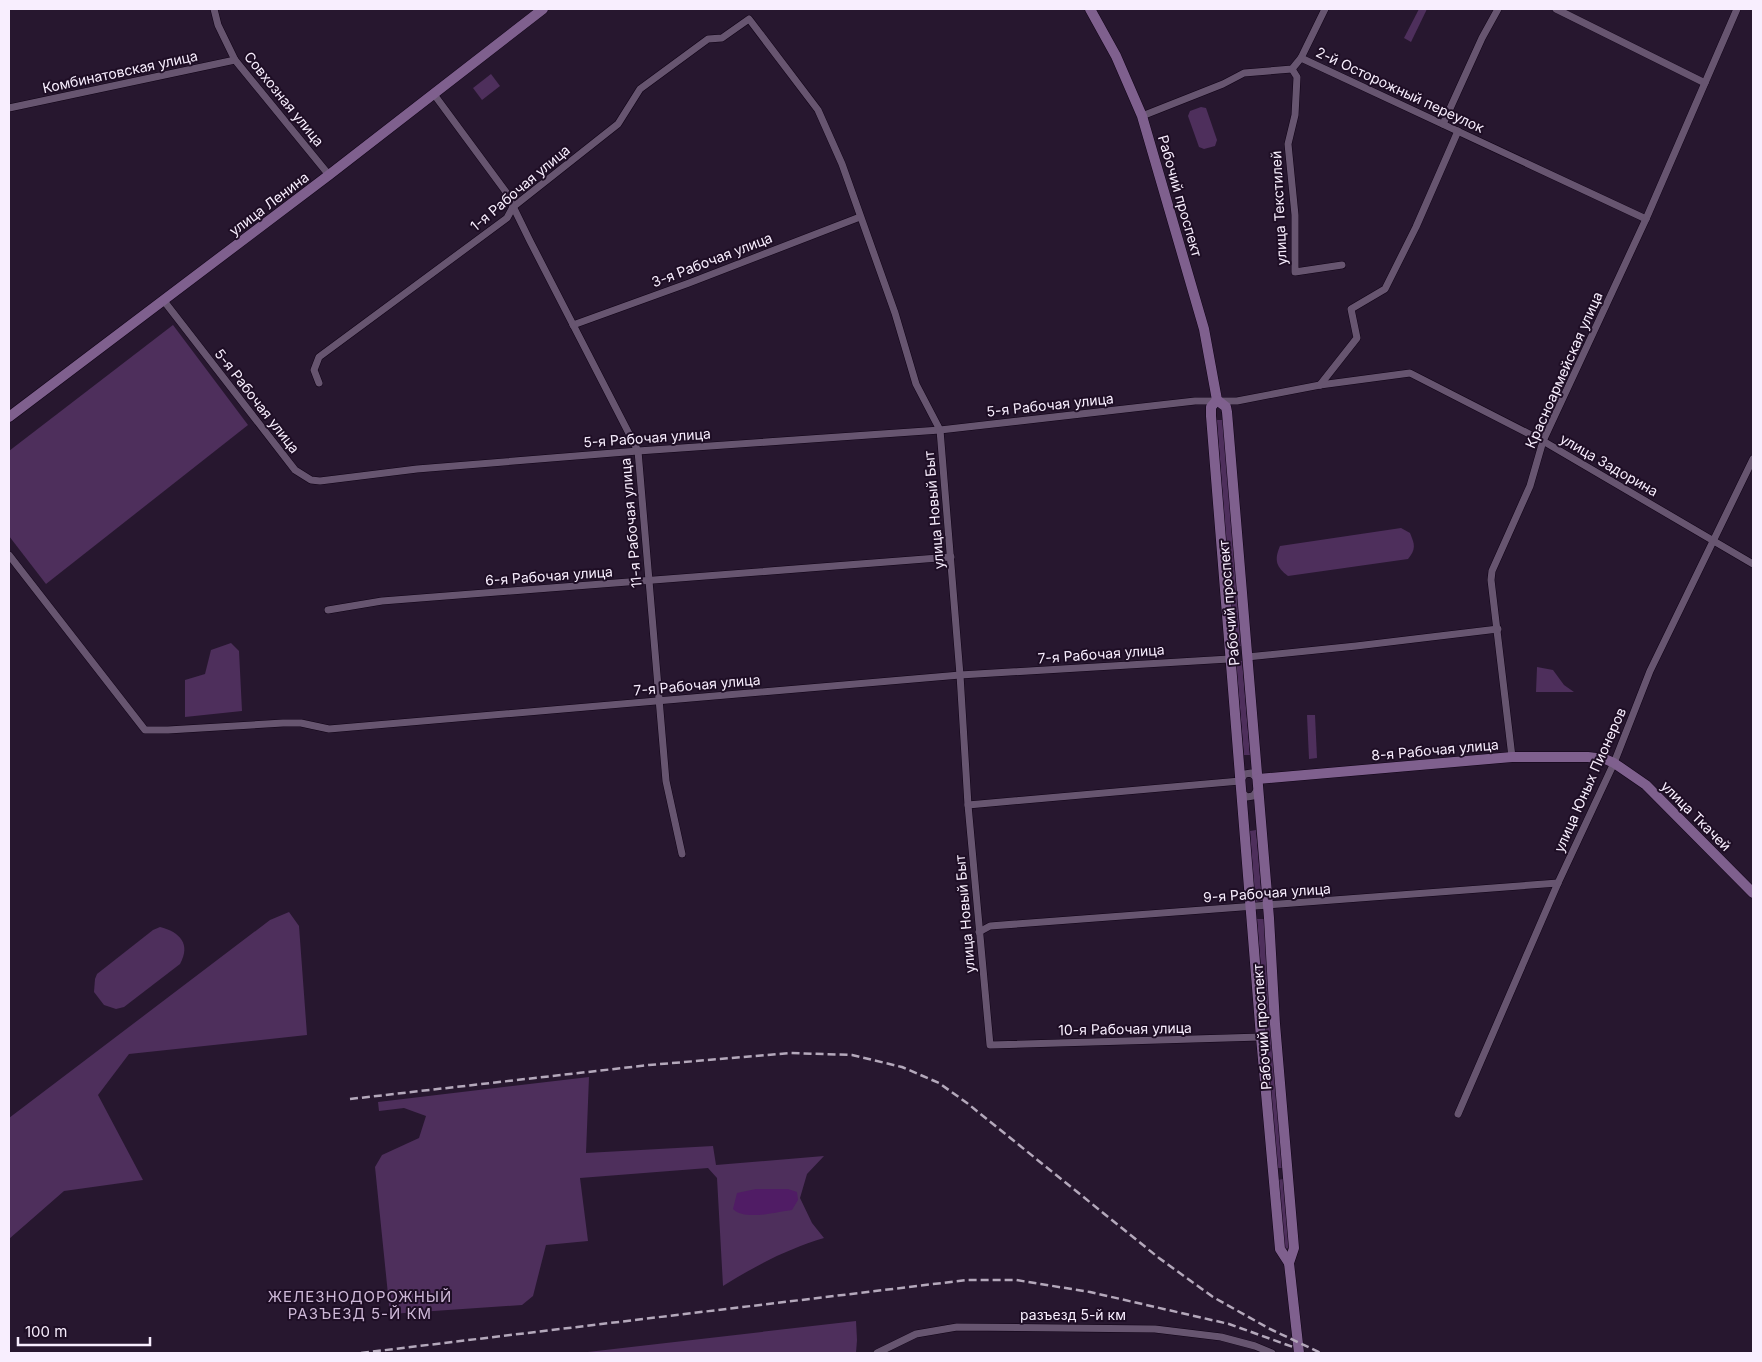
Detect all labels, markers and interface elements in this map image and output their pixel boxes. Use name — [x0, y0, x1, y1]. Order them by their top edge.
street label: 2-й Осторожный переулок — [1313, 43, 1487, 136]
street label: Комбинатовская улица — [41, 47, 199, 96]
street label: Совхозная улица — [241, 48, 328, 149]
street label: Рабочий проспект — [1155, 133, 1206, 259]
street label: 1-я Рабочая улица — [466, 141, 573, 234]
street label: улица Текстилей — [1267, 150, 1290, 266]
street label: улица Ленина — [226, 168, 312, 239]
street label: 3-я Рабочая улица — [649, 229, 775, 290]
street label: Красноармейская улица — [1521, 289, 1606, 451]
street label: 5-я Рабочая улица — [211, 345, 303, 456]
street label: 5-я Рабочая улица — [986, 389, 1114, 420]
street label: 5-я Рабочая улица — [583, 425, 711, 450]
street label: улица Задорина — [1557, 430, 1661, 500]
street label: улица Новый Быт — [920, 450, 947, 570]
street label: 11-я Рабочая улица — [616, 457, 645, 589]
street label: Рабочий проспект — [1215, 539, 1242, 666]
street label: 6-я Рабочая улица — [485, 563, 613, 588]
street label: 7-я Рабочая улица — [1037, 641, 1165, 666]
street label: 7-я Рабочая улица — [633, 670, 761, 699]
street label: улица Юных Пионеров — [1550, 705, 1629, 855]
street label: 8-я Рабочая улица — [1371, 735, 1499, 764]
street label: улица Ткачей — [1658, 777, 1735, 854]
street label: улица Новый Быт — [951, 854, 978, 974]
street label: 9-я Рабочая улица — [1203, 880, 1331, 905]
street label: Рабочий проспект — [1249, 963, 1274, 1090]
street label: 10-я Рабочая улица — [1058, 1019, 1192, 1038]
district label: ЖЕЛЕЗНОДОРОЖНЫЙ РАЗЪЕЗД 5-Й КМ — [268, 1287, 452, 1323]
street label: разъезд 5-й км — [1020, 1306, 1126, 1323]
scale bar — [18, 1314, 150, 1346]
text: 100 m — [25, 1322, 67, 1341]

